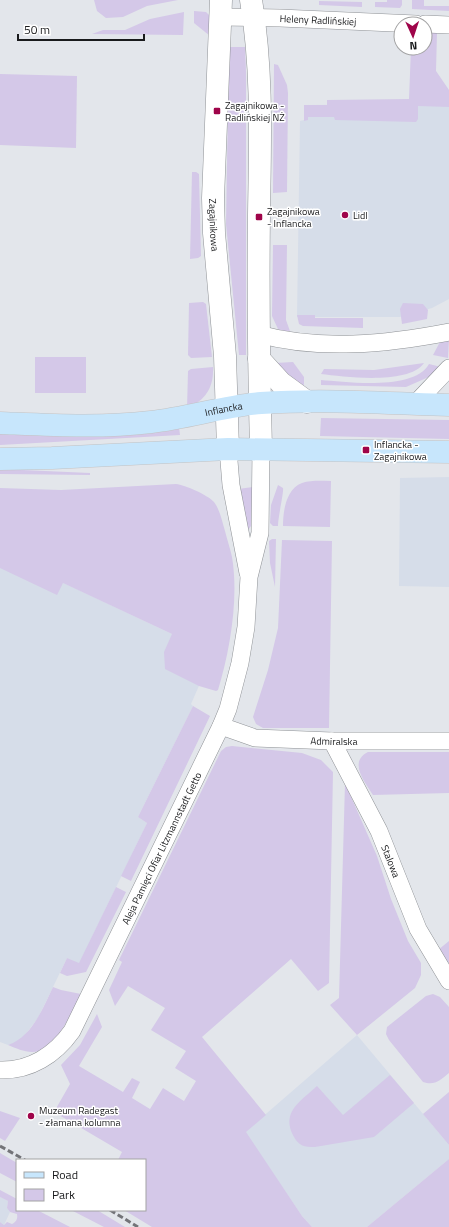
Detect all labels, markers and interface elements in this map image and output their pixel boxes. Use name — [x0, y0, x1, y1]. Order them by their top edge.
street label: Heleny Radlińskiej — [279, 10, 357, 29]
scale bar — [18, 16, 144, 42]
north arrow — [393, 16, 433, 56]
text: 50 m — [24, 20, 50, 39]
text: N — [409, 38, 418, 54]
place label: Zagajnikowa - Radlińskiej NŻ — [225, 98, 285, 125]
marker: Zagajnikowa - Radlińskiej NŻ — [212, 106, 222, 116]
street label: Zagajnikowa — [206, 198, 223, 252]
place label: Zagajnikowa - Inflancka — [267, 204, 320, 231]
place label: Lidl — [353, 208, 368, 223]
marker: Lidl — [340, 210, 350, 220]
marker: Zagajnikowa - Inflancka — [254, 212, 264, 222]
street label: Inflancka — [203, 398, 243, 420]
place label: Inflancka - Zagajnikowa — [374, 437, 427, 464]
marker: Inflancka - Zagajnikowa — [361, 445, 371, 455]
street label: Admiralska — [310, 733, 357, 749]
street label: Aleja Pamięci Ofiar Litzmannstadt Getto — [118, 769, 205, 927]
street label: Stalowa — [378, 843, 404, 880]
place label: Muzeum Radegast - złamana kolumna — [39, 1103, 121, 1130]
marker: Muzeum Radegast - złamana kolumna — [26, 1111, 36, 1121]
legend — [16, 1159, 146, 1211]
text: Road — [52, 1165, 78, 1184]
text: Park — [52, 1185, 75, 1204]

